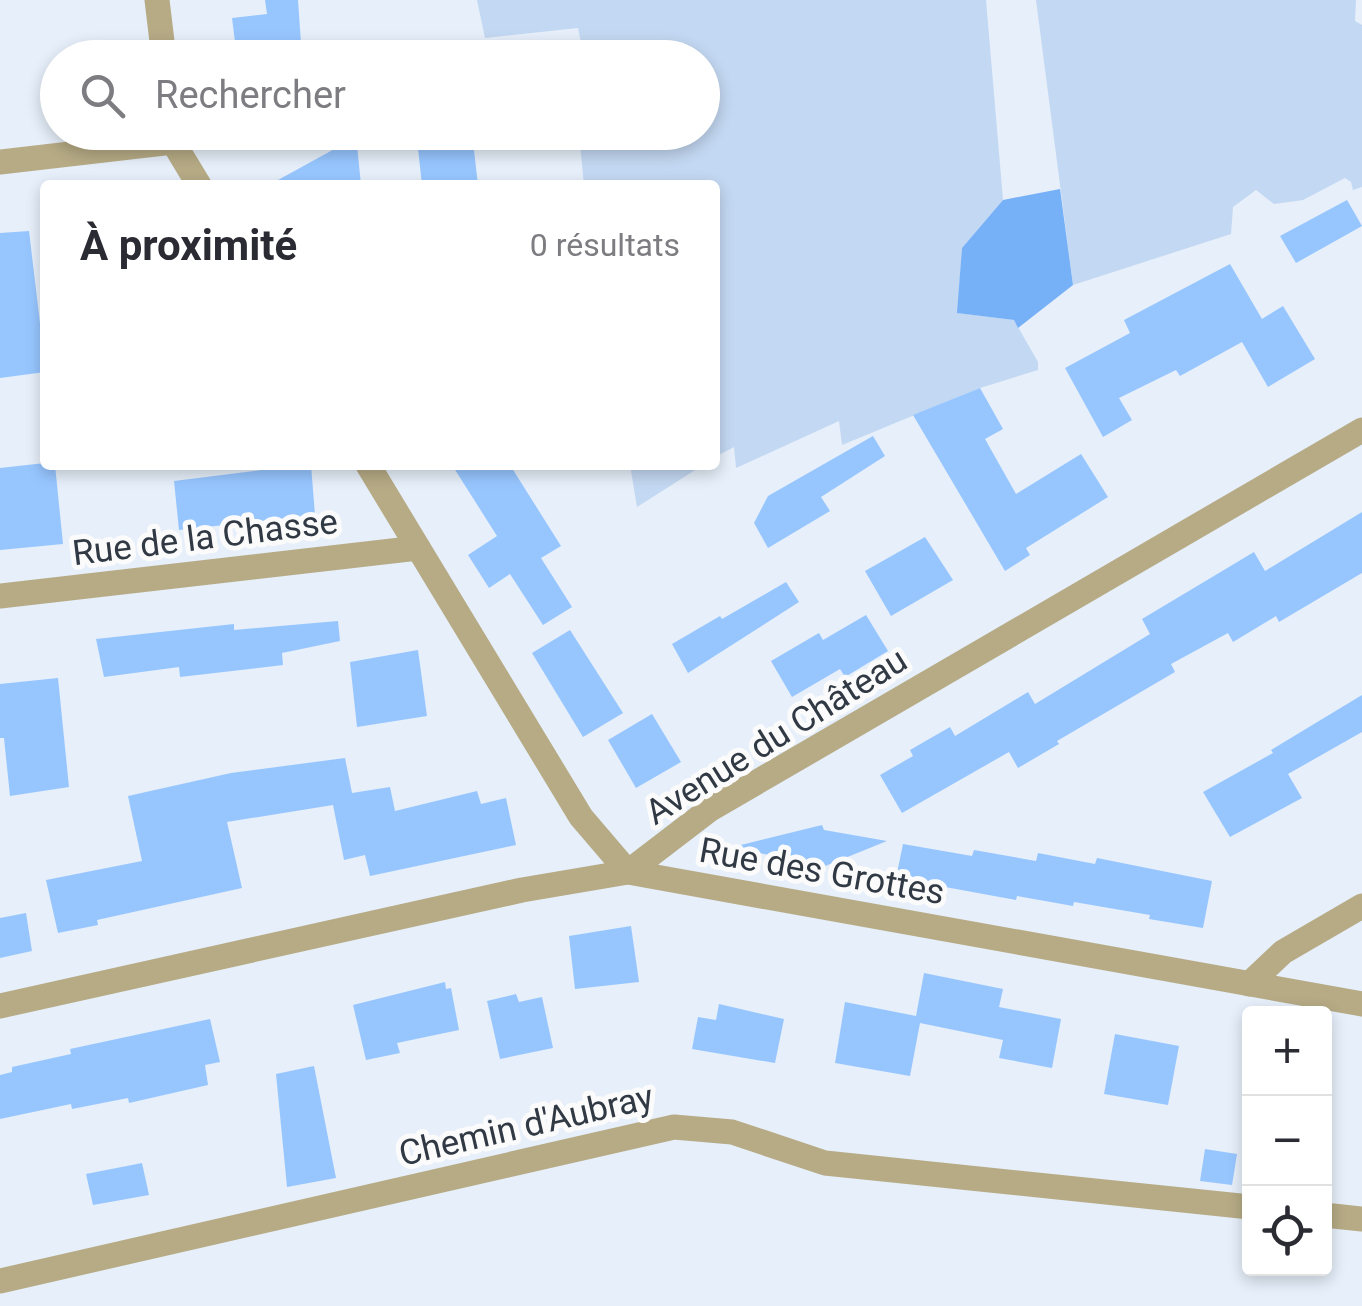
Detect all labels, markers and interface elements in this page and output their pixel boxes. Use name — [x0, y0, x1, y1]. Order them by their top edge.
search box — [40, 40, 720, 150]
icon: search — [75, 68, 130, 123]
text: Rechercher — [155, 73, 346, 117]
text: À proximité — [80, 221, 297, 270]
text: 0 résultats — [530, 226, 680, 264]
street label: Rue de la Chasse — [70, 501, 340, 574]
street label: Avenue du Château — [638, 639, 914, 833]
street label: Rue des Grottes — [696, 830, 948, 913]
map controls — [1242, 1006, 1332, 1276]
button: + — [1242, 1006, 1332, 1096]
street label: Chemin d'Aubray — [395, 1076, 658, 1175]
button: − — [1242, 1096, 1332, 1186]
button: locate — [1242, 1186, 1332, 1276]

